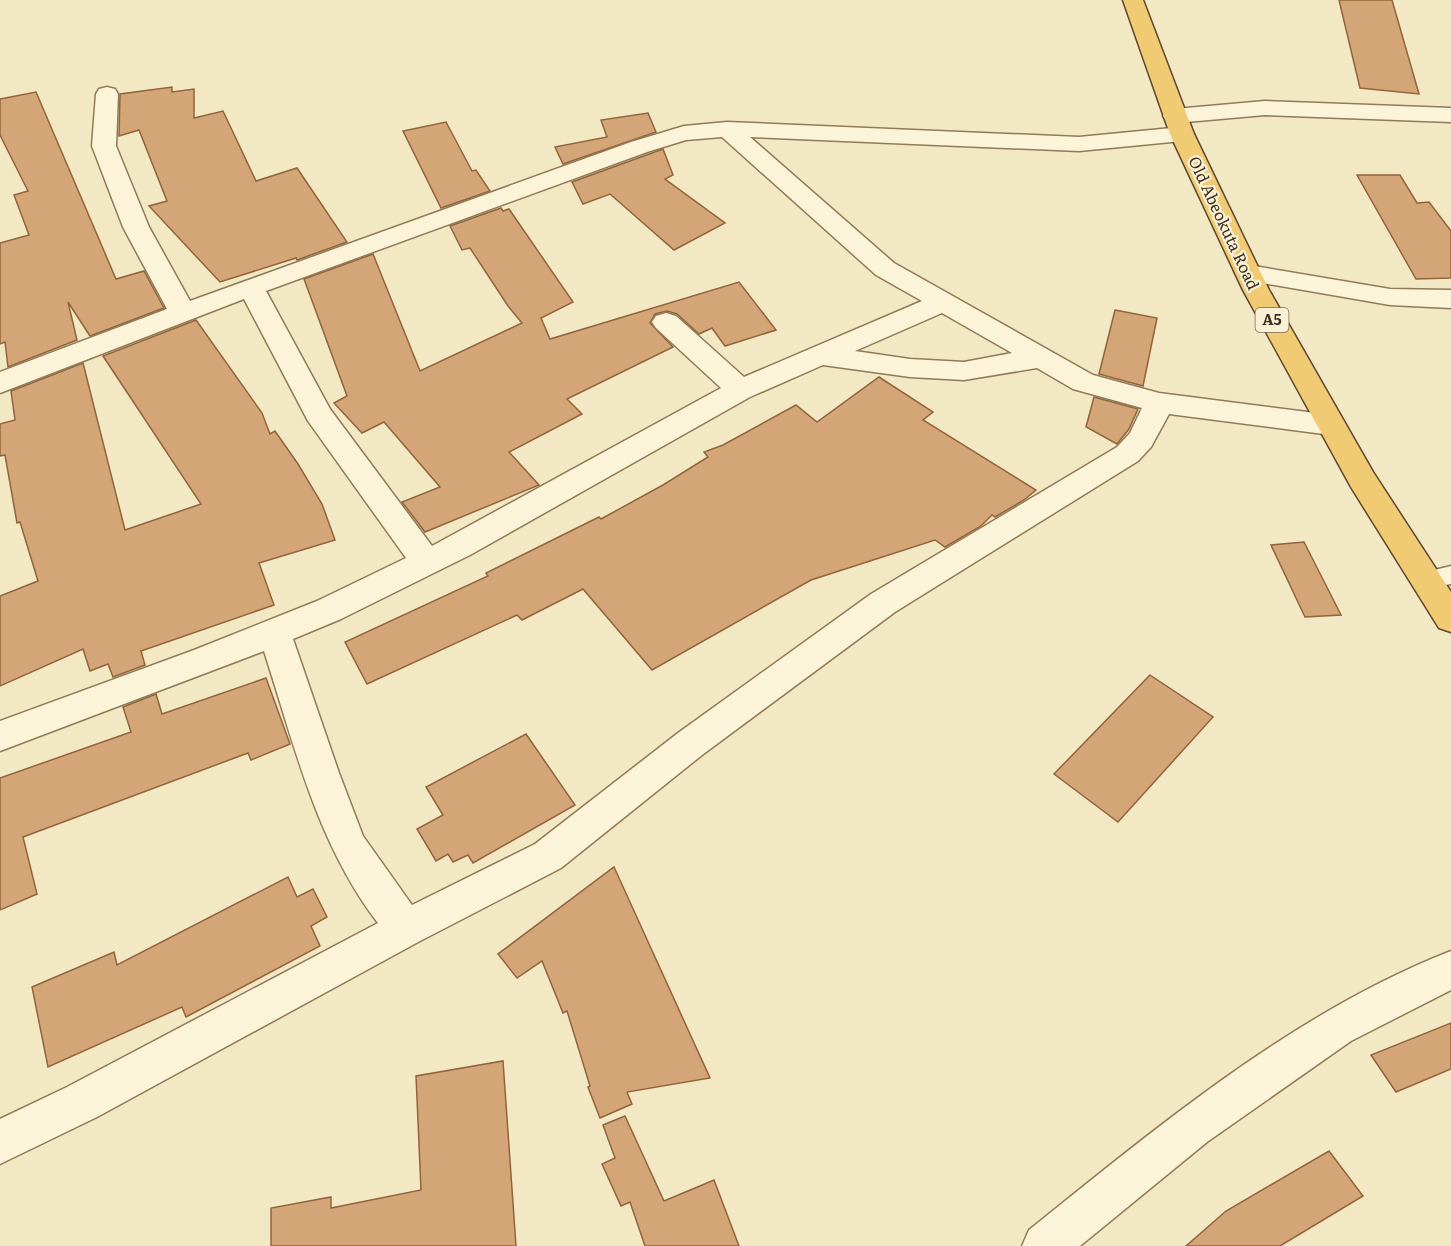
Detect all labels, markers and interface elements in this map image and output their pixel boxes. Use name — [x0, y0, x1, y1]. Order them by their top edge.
street label: Old Abeokuta Road — [1183, 152, 1267, 294]
road number: A5 — [1256, 308, 1288, 332]

